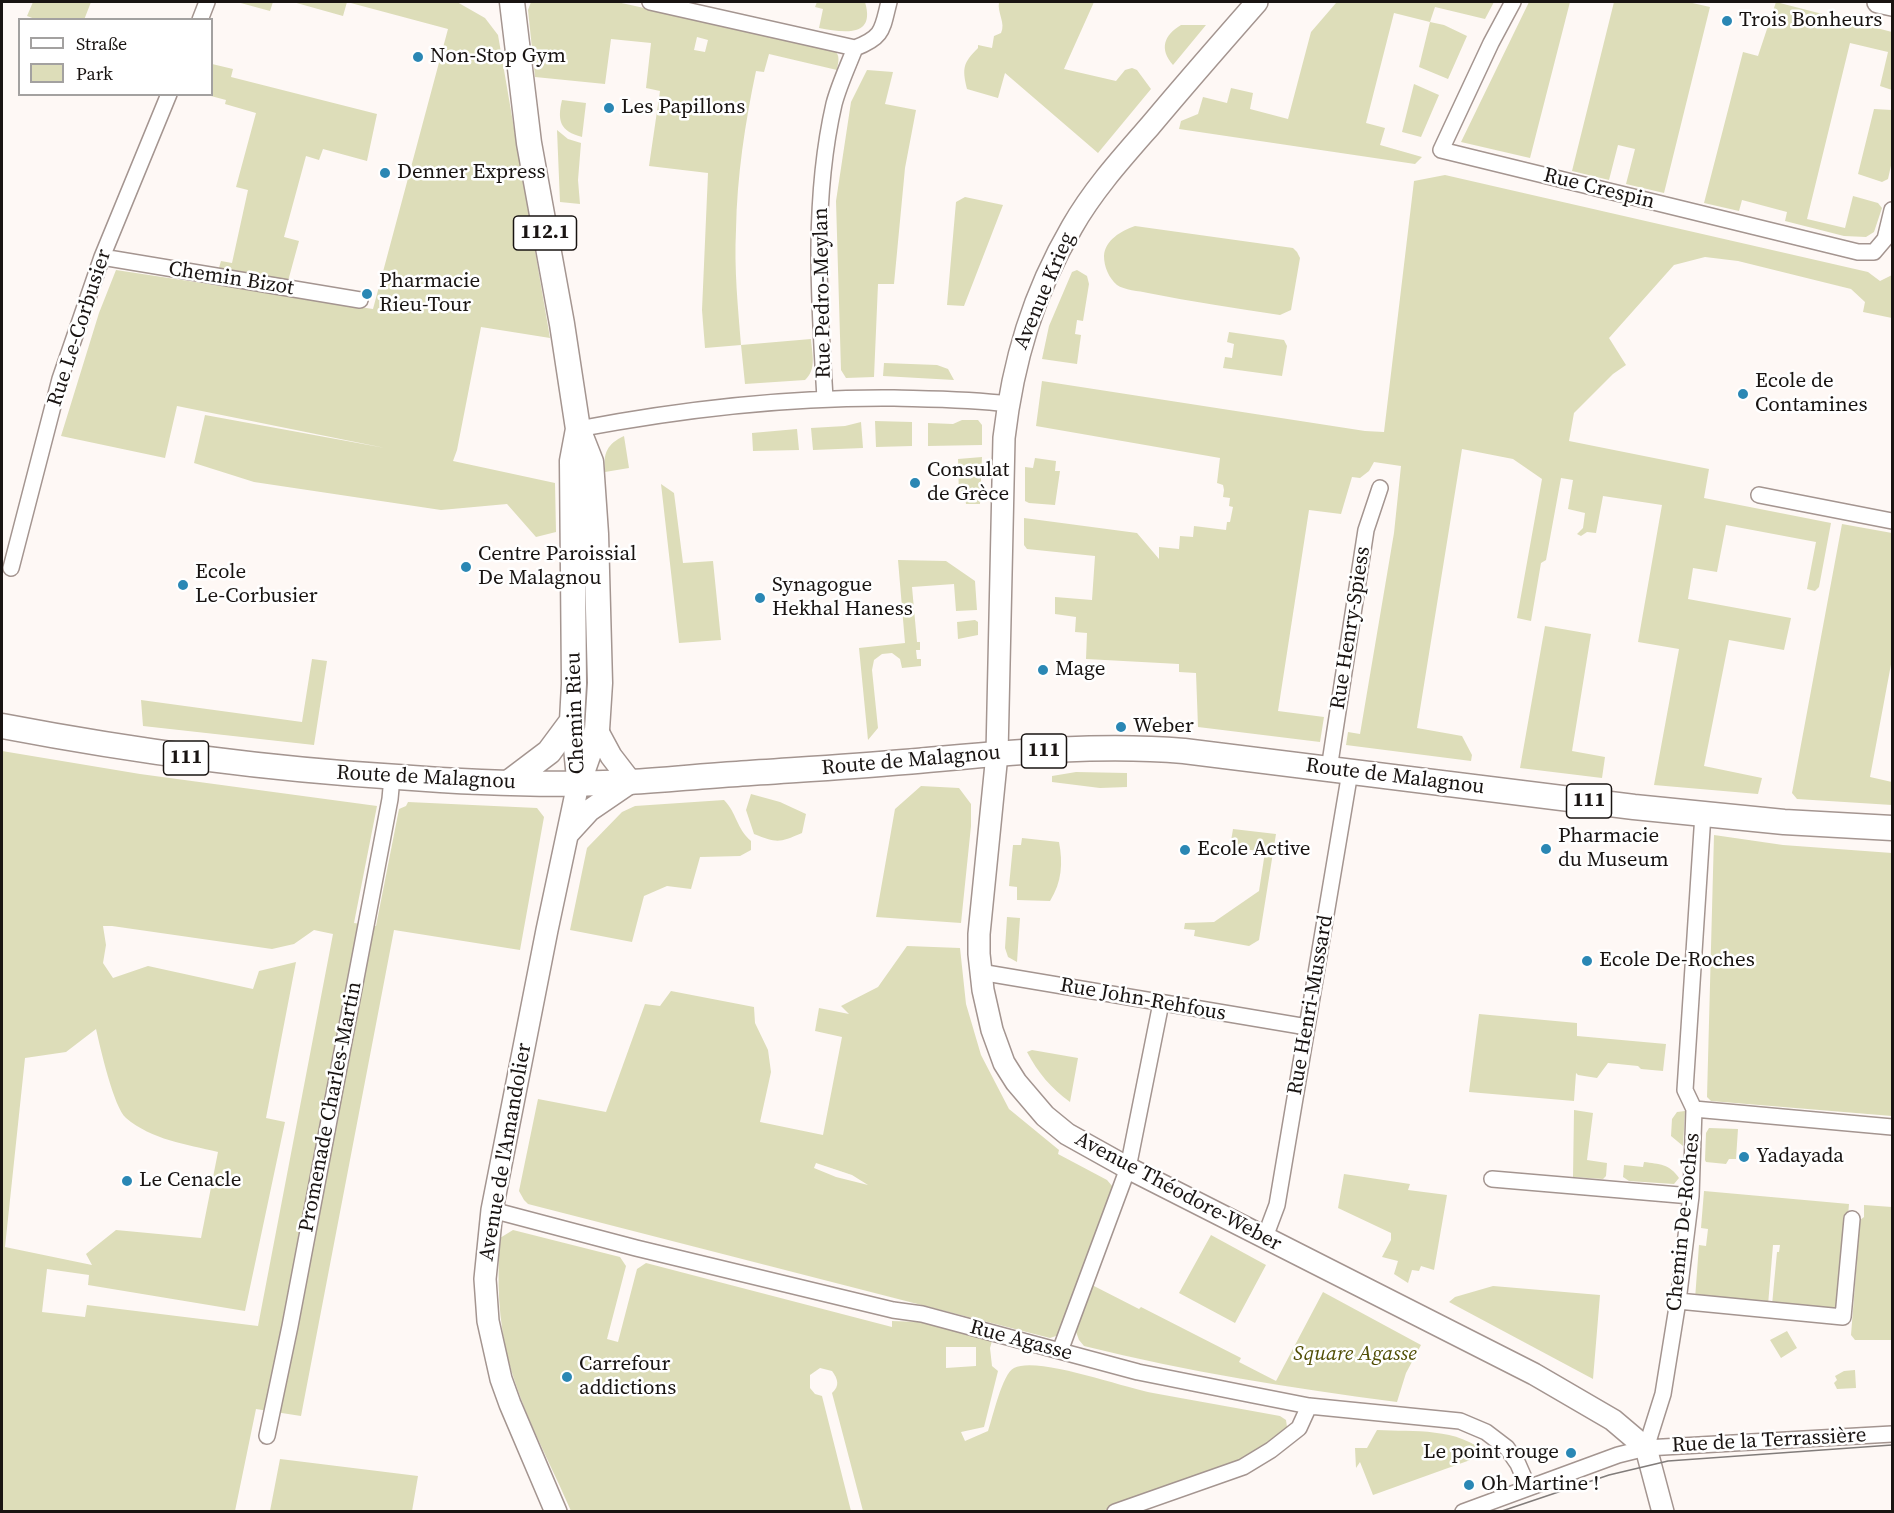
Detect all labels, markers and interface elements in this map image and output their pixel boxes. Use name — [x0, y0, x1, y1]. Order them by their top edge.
place label: Trois Bonheurs — [1739, 8, 1882, 34]
marker: Trois Bonheurs — [1720, 14, 1734, 28]
legend — [18, 18, 213, 96]
text: Straße — [76, 31, 127, 56]
place label: Non-Stop Gym — [430, 44, 566, 70]
marker: Non-Stop Gym — [411, 50, 425, 64]
text: Park — [76, 61, 113, 86]
place label: Les Papillons — [621, 95, 745, 121]
marker: Les Papillons — [602, 101, 616, 115]
place label: Denner Express — [397, 160, 546, 186]
street label: Rue Crespin — [1541, 163, 1657, 215]
marker: Denner Express — [378, 166, 392, 180]
street label: Rue Pedro-Meylan — [809, 207, 837, 379]
road number: 112.1 — [514, 216, 576, 250]
street label: Avenue Krieg — [1009, 229, 1081, 353]
street label: Rue Le-Corbusier — [43, 246, 117, 410]
street label: Chemin Bizot — [167, 257, 295, 301]
place label: Pharmacie Rieu-Tour — [379, 269, 480, 319]
marker: Pharmacie Rieu-Tour — [360, 287, 374, 301]
place label: Ecole de Contamines — [1755, 369, 1868, 419]
marker: Ecole de Contamines — [1736, 387, 1750, 401]
place label: Consulat de Grèce — [927, 458, 1009, 508]
marker: Consulat de Grèce — [908, 476, 922, 490]
place label: Centre Paroissial De Malagnou — [478, 542, 637, 592]
street label: Rue Henry-Spiess — [1326, 545, 1376, 711]
place label: Ecole Le-Corbusier — [195, 560, 318, 610]
marker: Centre Paroissial De Malagnou — [459, 560, 473, 574]
place label: Synagogue Hekhal Haness — [772, 573, 913, 623]
marker: Ecole Le-Corbusier — [176, 578, 190, 592]
marker: Synagogue Hekhal Haness — [753, 591, 767, 605]
street label: Chemin Rieu — [561, 651, 591, 775]
place label: Mage — [1055, 657, 1105, 683]
marker: Mage — [1036, 663, 1050, 677]
place label: Weber — [1133, 714, 1194, 740]
marker: Weber — [1114, 720, 1128, 734]
road number: 111 — [1022, 734, 1066, 768]
road number: 111 — [164, 741, 208, 775]
street label: Route de Malagnou — [820, 741, 1002, 781]
street label: Route de Malagnou — [1304, 754, 1486, 800]
street label: Route de Malagnou — [336, 761, 516, 795]
road number: 111 — [1566, 784, 1612, 818]
place label: Pharmacie du Museum — [1558, 824, 1669, 874]
place label: Ecole Active — [1197, 837, 1311, 863]
marker: Pharmacie du Museum — [1539, 842, 1553, 856]
marker: Ecole Active — [1178, 843, 1192, 857]
street label: Rue Henri-Mussard — [1283, 913, 1339, 1097]
place label: Ecole De-Roches — [1599, 948, 1755, 974]
marker: Ecole De-Roches — [1580, 954, 1594, 968]
street label: Rue John-Rehfous — [1058, 973, 1228, 1027]
street label: Promenade Charles-Martin — [294, 980, 368, 1234]
street label: Avenue de l'Amandolier — [474, 1041, 538, 1263]
street label: Avenue Théodore-Weber — [1070, 1127, 1286, 1257]
street label: Chemin De-Roches — [1662, 1132, 1706, 1312]
place label: Yadayada — [1756, 1144, 1844, 1170]
marker: Yadayada — [1737, 1150, 1751, 1164]
place label: Le Cenacle — [139, 1168, 241, 1194]
marker: Le Cenacle — [120, 1174, 134, 1188]
street label: Rue Agasse — [967, 1315, 1075, 1367]
park label: Square Agasse — [1293, 1342, 1417, 1368]
place label: Carrefour addictions — [579, 1352, 676, 1402]
marker: Carrefour addictions — [560, 1370, 574, 1384]
street label: Rue de la Terrassière — [1671, 1423, 1867, 1459]
place label: Le point rouge — [1423, 1440, 1559, 1466]
marker: Le point rouge — [1564, 1446, 1578, 1460]
place label: Oh Martine ! — [1481, 1472, 1599, 1498]
marker: Oh Martine ! — [1462, 1478, 1476, 1492]

